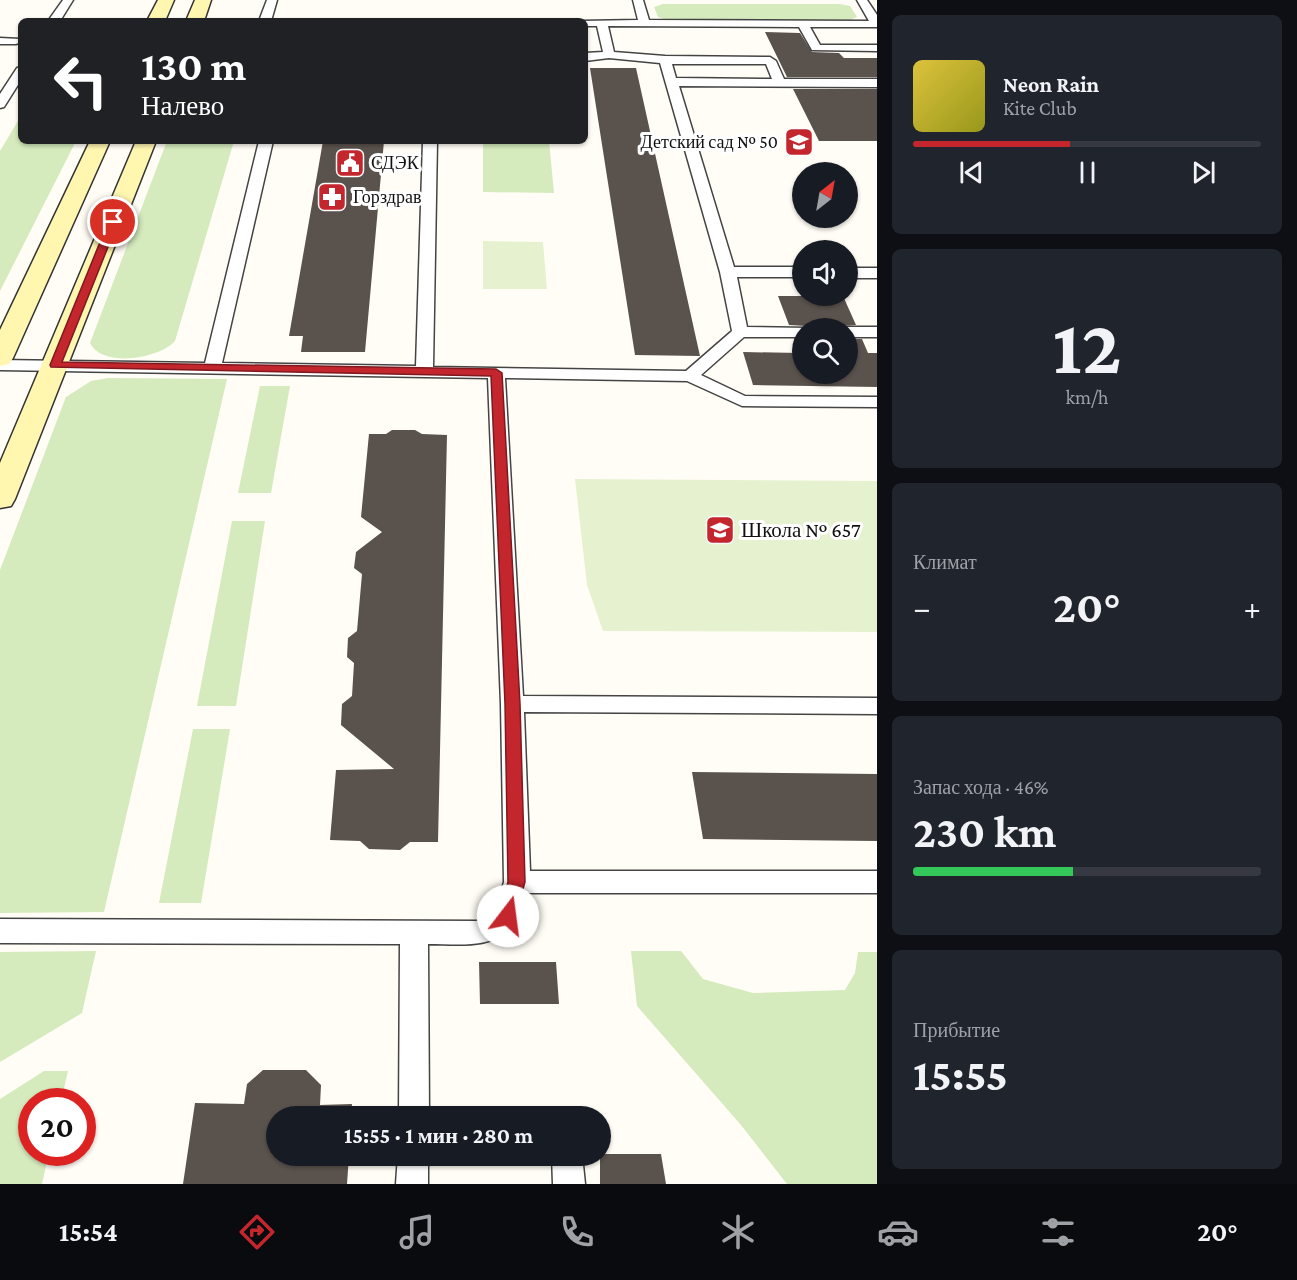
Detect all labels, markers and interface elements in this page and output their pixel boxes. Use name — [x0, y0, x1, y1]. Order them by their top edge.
icon: left — [42, 42, 120, 120]
text: 130 m — [141, 42, 246, 89]
text: Neon Rain — [1003, 72, 1099, 97]
text: Налево — [141, 91, 224, 121]
text: Kite Club — [1003, 97, 1077, 119]
school or university icon: Детский сад № 50 — [783, 126, 815, 158]
place label: Детский сад № 50 — [640, 132, 778, 152]
public building icon: СДЭК — [334, 147, 366, 179]
place label: СДЭК — [371, 153, 420, 173]
icon: previous — [955, 156, 988, 189]
icon: pause — [1071, 156, 1104, 189]
icon: next — [1187, 156, 1220, 189]
north arrow — [792, 162, 858, 228]
map controls — [792, 162, 858, 384]
pharmacy icon: Горздрав — [316, 181, 348, 213]
place label: Горздрав — [353, 187, 421, 207]
pin — [87, 196, 138, 247]
icon: arrive — [96, 205, 129, 238]
button: sound — [792, 240, 858, 306]
text: 12 — [1053, 303, 1121, 390]
button: search — [792, 318, 858, 384]
text: km/h — [1065, 386, 1109, 408]
school or university icon: Школа № 657 — [704, 514, 736, 546]
place label: Школа № 657 — [741, 518, 861, 542]
text: Климат — [913, 551, 977, 573]
text: 20° — [1053, 582, 1121, 632]
text: − — [913, 589, 930, 626]
text: + — [1244, 589, 1261, 626]
text: Запас хода · 46% — [913, 776, 1049, 798]
text: 230 km — [913, 807, 1056, 857]
position arrow — [476, 884, 540, 948]
text: Прибытие — [913, 1019, 1000, 1041]
text: 15:55 — [913, 1050, 1008, 1100]
speed limit sign: 20 — [18, 1088, 96, 1166]
text: 15:55 · 1 мин · 280 m — [344, 1123, 533, 1148]
icon: directions — [236, 1211, 278, 1253]
icon: music — [396, 1211, 438, 1253]
icon: phone — [556, 1211, 598, 1253]
icon: climate — [717, 1211, 759, 1253]
icon: car — [877, 1211, 919, 1253]
icon: filters — [1037, 1211, 1079, 1253]
text: 15:54 — [59, 1217, 118, 1247]
text: 20° — [1197, 1217, 1238, 1247]

